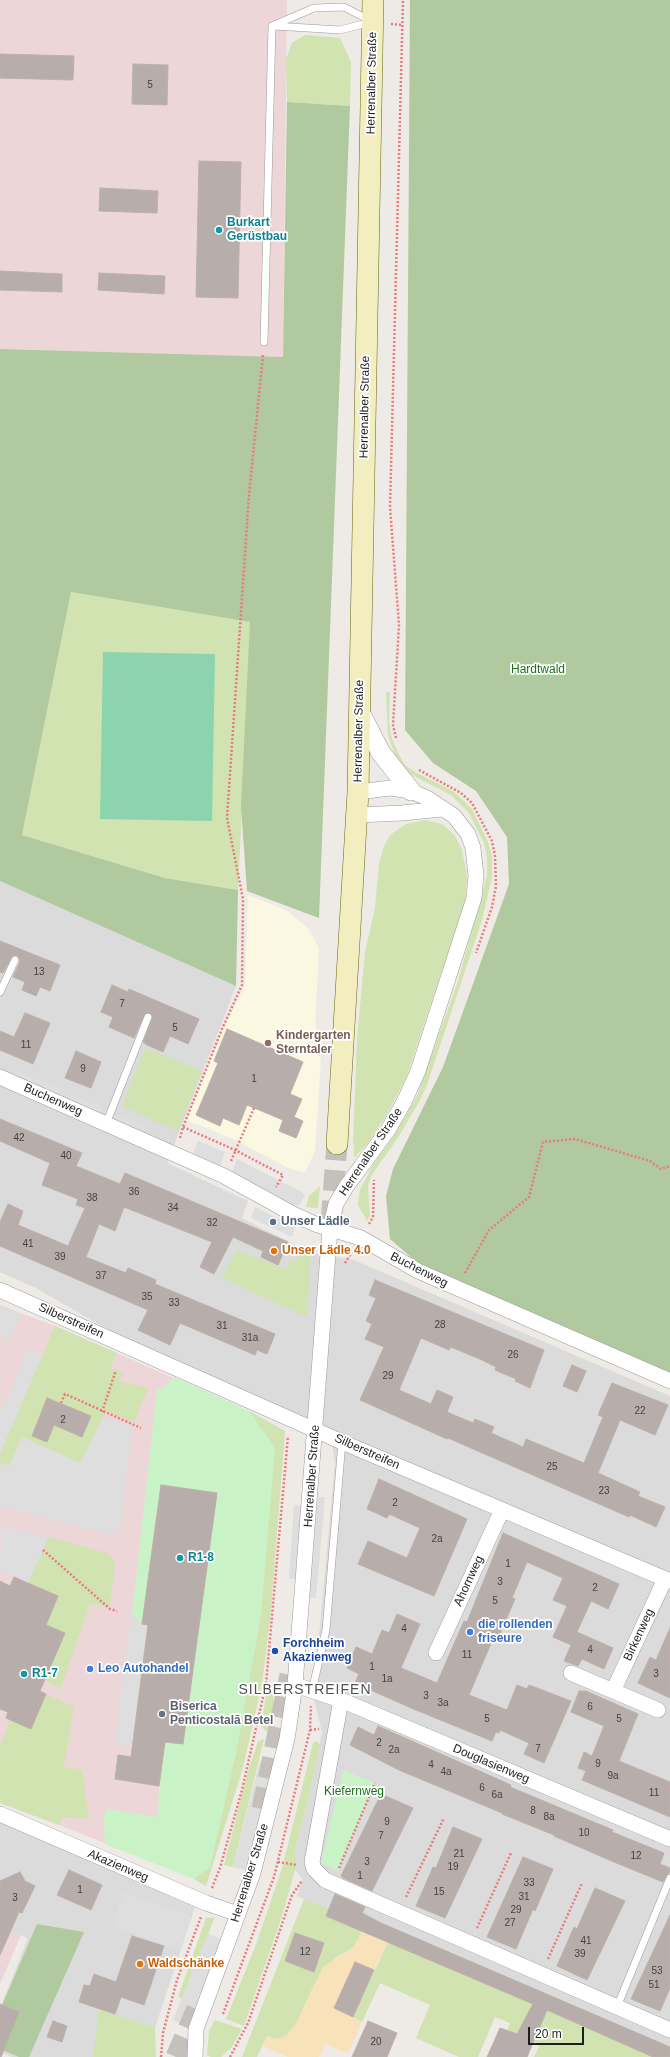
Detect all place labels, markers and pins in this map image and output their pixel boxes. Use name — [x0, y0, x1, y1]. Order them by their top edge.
place label: Burkart Gerüstbau — [227, 216, 287, 244]
marker: Burkart Gerüstbau — [214, 225, 224, 235]
place label: Kindergarten Sterntaler — [276, 1029, 351, 1057]
marker: Kindergarten Sterntaler — [263, 1038, 273, 1048]
place label: Unser Lädle — [281, 1215, 350, 1229]
marker: Unser Lädle — [268, 1217, 278, 1227]
place label: Unser Lädle 4.0 — [282, 1244, 371, 1258]
marker: Unser Lädle 4.0 — [269, 1246, 279, 1256]
place label: R1-8 — [188, 1551, 214, 1565]
marker: R1-8 — [175, 1553, 185, 1563]
place label: die rollenden friseure — [478, 1618, 553, 1646]
marker: die rollenden friseure — [465, 1627, 475, 1637]
place label: Forchheim Akazienweg — [283, 1637, 352, 1665]
marker: Forchheim Akazienweg — [270, 1646, 280, 1656]
place label: Leo Autohandel — [98, 1662, 189, 1676]
marker: Leo Autohandel — [85, 1664, 95, 1674]
place label: R1-7 — [32, 1667, 58, 1681]
marker: R1-7 — [19, 1669, 29, 1679]
place label: Biserica Penticostală Betel — [170, 1700, 273, 1728]
marker: Biserica Penticostală Betel — [157, 1709, 167, 1719]
place label: Waldschänke — [148, 1957, 224, 1971]
marker: Waldschänke — [135, 1959, 145, 1969]

